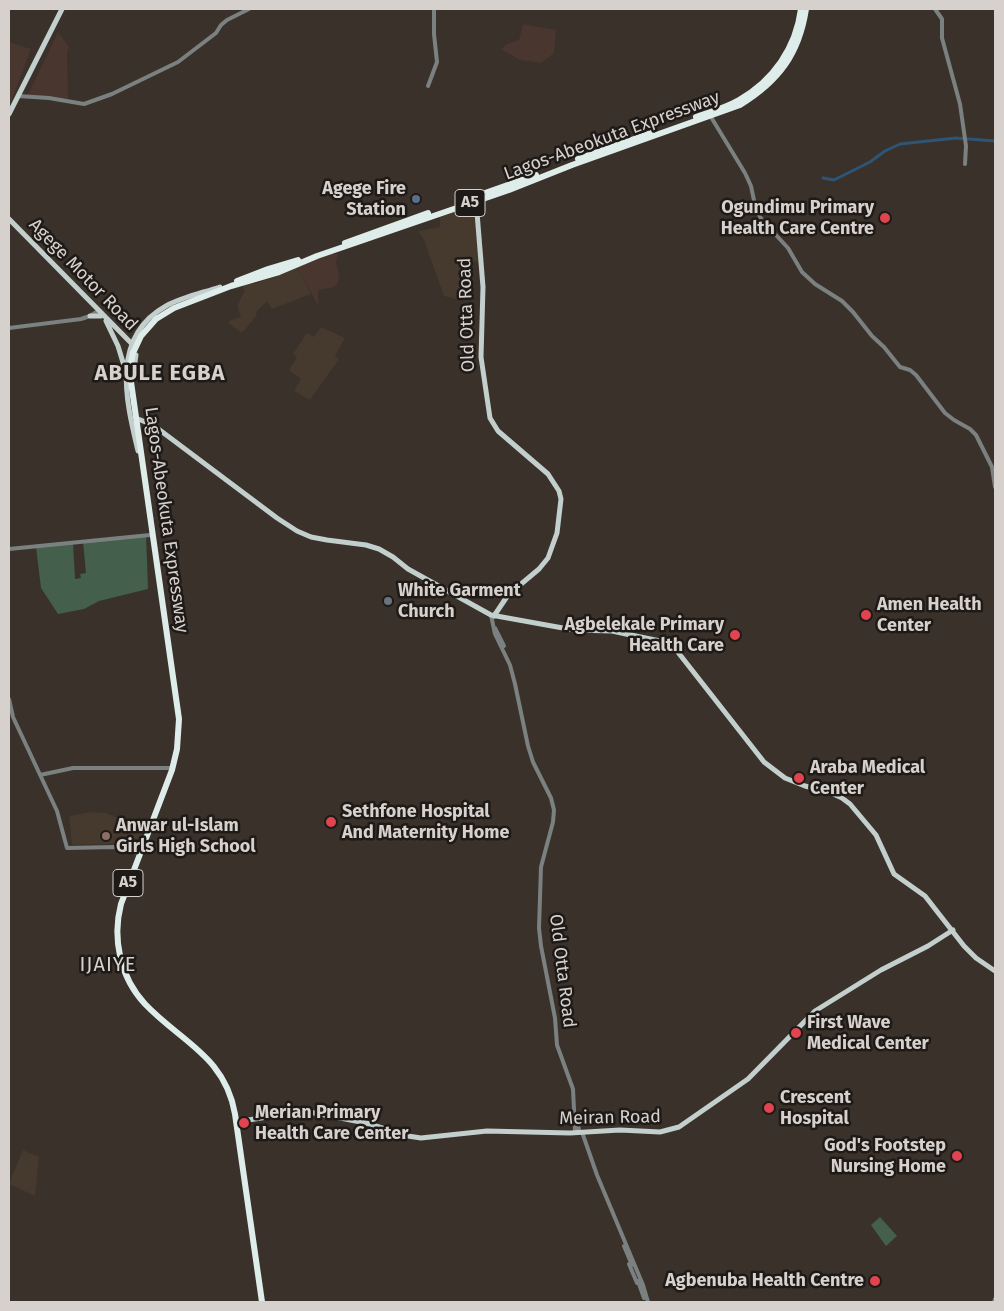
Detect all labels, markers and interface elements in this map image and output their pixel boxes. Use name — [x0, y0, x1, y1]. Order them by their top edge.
street label: Lagos-Abeokuta Expressway — [501, 87, 723, 185]
place label: Agege Fire Station — [322, 178, 406, 220]
road number: A5 — [455, 190, 485, 217]
marker: Agege Fire Station — [410, 193, 422, 205]
place label: Ogundimu Primary Health Care Centre — [721, 197, 874, 240]
marker: Ogundimu Primary Health Care Centre — [878, 211, 892, 225]
street label: Agege Motor Road — [24, 215, 142, 335]
street label: Old Otta Road — [454, 257, 480, 373]
district label: ABULE EGBA — [93, 361, 227, 387]
street label: Lagos-Abeokuta Expressway — [139, 406, 193, 634]
place label: White Garment Church — [398, 580, 521, 622]
place label: Amen Health Center — [877, 594, 982, 636]
marker: White Garment Church — [382, 595, 394, 607]
marker: Amen Health Center — [859, 608, 873, 622]
place label: Agbelekale Primary Health Care — [564, 614, 724, 656]
marker: Agbelekale Primary Health Care — [728, 628, 742, 642]
place label: Araba Medical Center — [810, 757, 925, 800]
marker: Araba Medical Center — [792, 771, 806, 785]
place label: Sethfone Hospital And Maternity Home — [342, 801, 509, 844]
place label: Anwar ul-Islam Girls High School — [116, 815, 256, 858]
marker: Sethfone Hospital And Maternity Home — [324, 815, 338, 829]
marker: Anwar ul-Islam Girls High School — [100, 830, 112, 842]
road number: A5 — [113, 870, 143, 896]
street label: Old Otta Road — [544, 913, 580, 1029]
district label: IJAIYE — [79, 953, 137, 977]
place label: First Wave Medical Center — [807, 1012, 929, 1054]
marker: First Wave Medical Center — [789, 1026, 803, 1040]
place label: Crescent Hospital — [780, 1087, 851, 1130]
marker: Crescent Hospital — [762, 1101, 776, 1115]
place label: Merian Primary Health Care Center — [255, 1102, 408, 1144]
street label: Meiran Road — [559, 1106, 661, 1130]
marker: Merian Primary Health Care Center — [237, 1116, 251, 1130]
place label: God's Footstep Nursing Home — [824, 1135, 946, 1178]
marker: God's Footstep Nursing Home — [950, 1149, 964, 1163]
place label: Agbenuba Health Centre — [665, 1270, 864, 1292]
marker: Agbenuba Health Centre — [868, 1274, 882, 1288]

